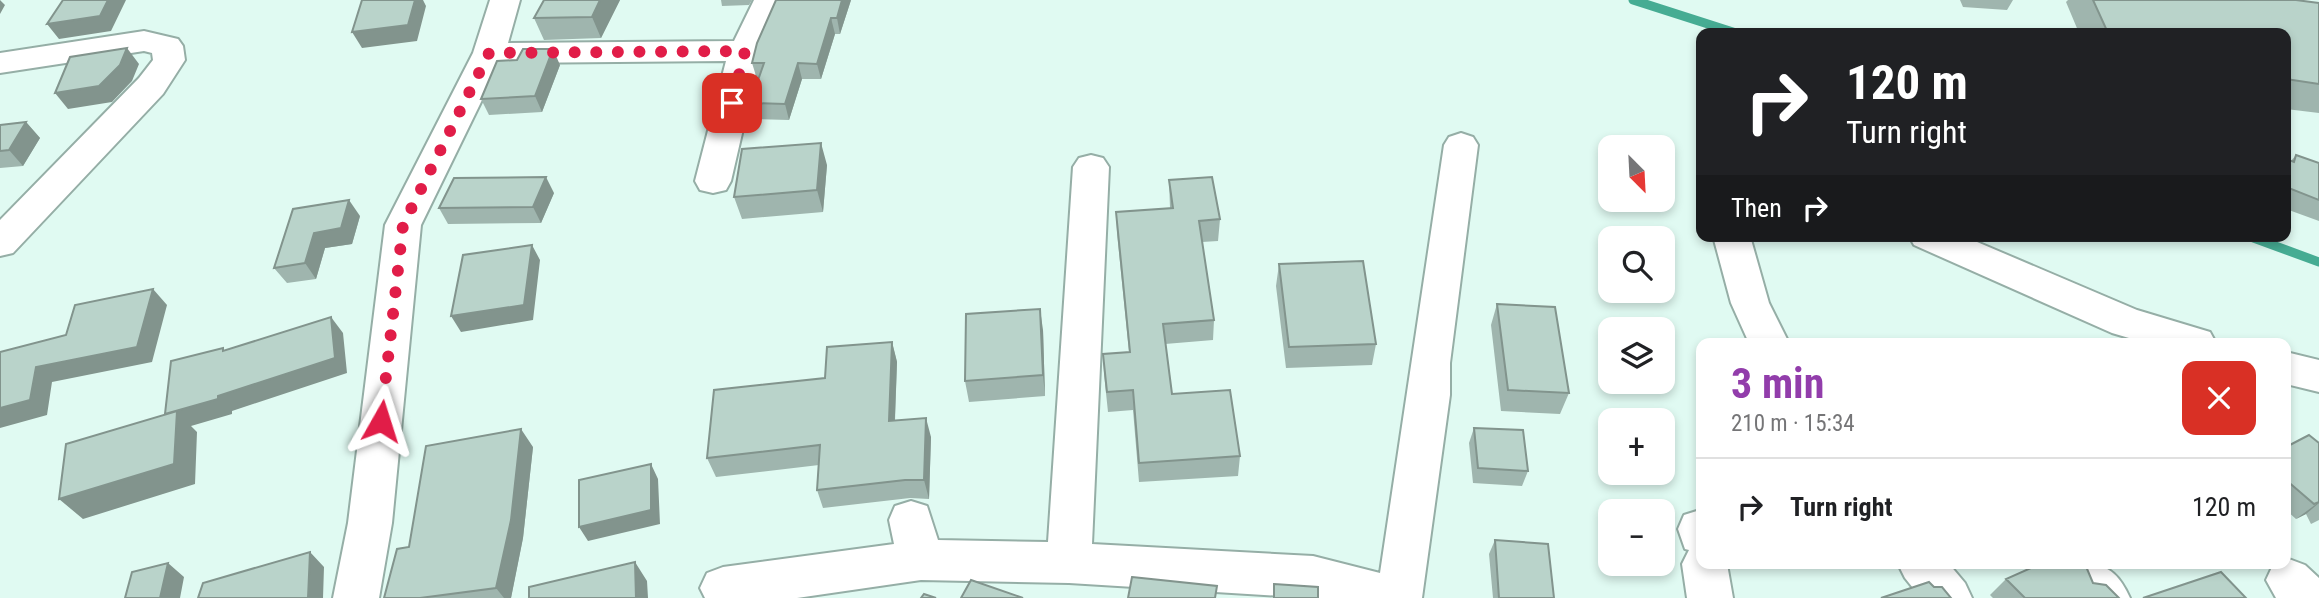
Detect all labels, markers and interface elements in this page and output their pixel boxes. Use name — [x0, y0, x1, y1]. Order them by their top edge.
text: 120 m — [1846, 54, 1968, 111]
icon: right — [1731, 56, 1822, 147]
pin — [702, 73, 762, 133]
icon: arrive — [713, 84, 751, 122]
text: Turn right — [1846, 113, 1967, 151]
north arrow — [1598, 135, 1675, 212]
map controls — [1598, 135, 1675, 576]
icon: right — [1796, 189, 1834, 227]
text: Then — [1731, 193, 1782, 223]
button: search — [1598, 226, 1675, 303]
button: layers — [1598, 317, 1675, 394]
text: 3 min — [1731, 359, 1824, 408]
button: close — [2182, 361, 2256, 435]
position arrow — [344, 384, 418, 458]
button: + — [1598, 408, 1675, 485]
text: 210 m · 15:34 — [1731, 410, 1855, 437]
icon: right — [1731, 488, 1769, 526]
text: Turn right — [1790, 492, 1892, 522]
text: 120 m — [2192, 492, 2256, 522]
button: − — [1598, 499, 1675, 576]

